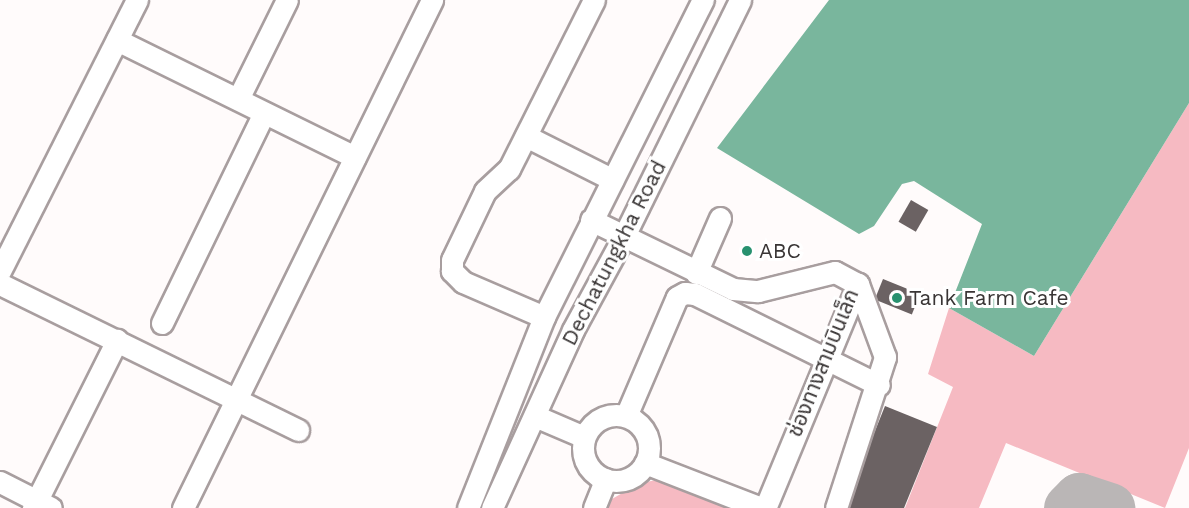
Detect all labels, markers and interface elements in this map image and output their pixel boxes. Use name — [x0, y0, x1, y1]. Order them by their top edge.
street label: Dechatungkha Road — [556, 156, 672, 350]
place label: ABC — [759, 238, 801, 264]
marker: ABC — [740, 244, 754, 258]
street label: ช่องทางสามบินเล็ก — [782, 285, 864, 441]
place label: Tank Farm Cafe — [909, 285, 1069, 311]
marker: Tank Farm Cafe — [890, 291, 904, 305]

